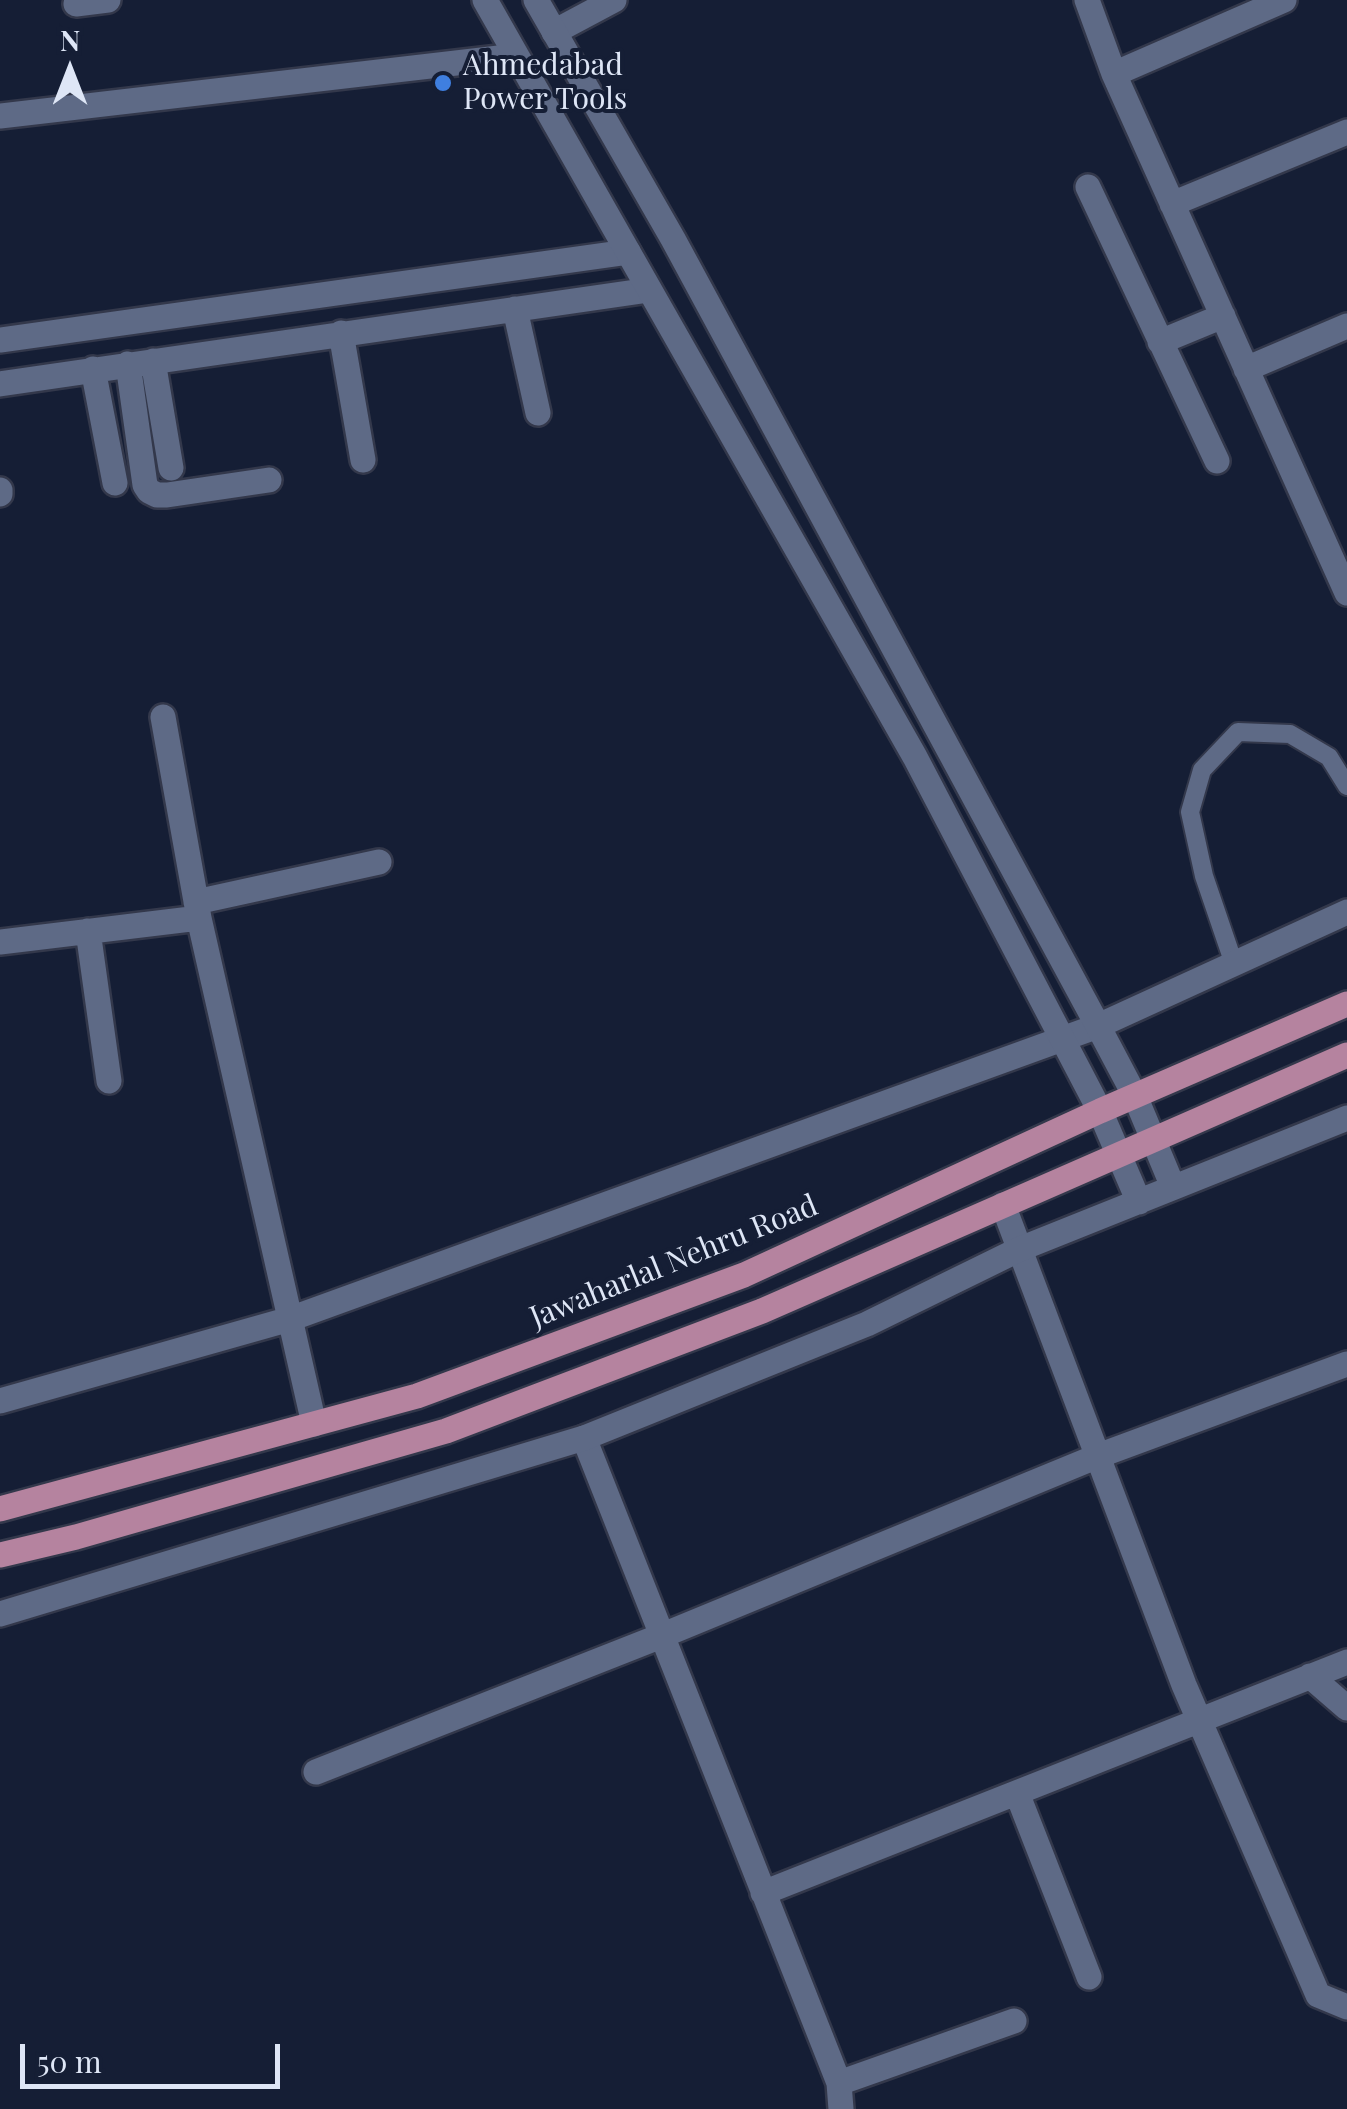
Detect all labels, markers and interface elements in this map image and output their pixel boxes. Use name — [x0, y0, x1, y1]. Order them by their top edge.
north arrow — [20, 20, 120, 120]
text: N — [60, 21, 80, 58]
place label: Ahmedabad Power Tools — [463, 48, 627, 118]
marker: Ahmedabad Power Tools — [432, 72, 454, 94]
street label: Jawaharlal Nehru Road — [525, 1188, 823, 1336]
scale bar — [25, 2024, 285, 2086]
text: 50 m — [37, 2041, 102, 2081]

